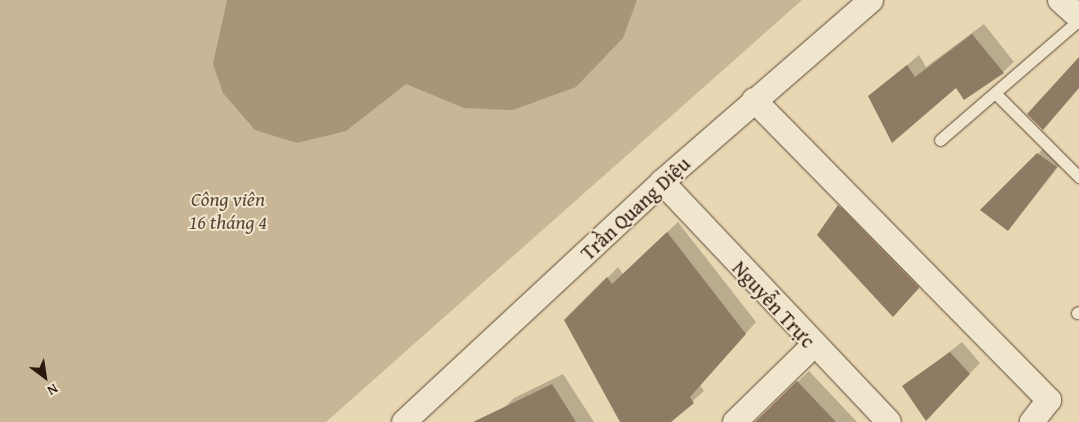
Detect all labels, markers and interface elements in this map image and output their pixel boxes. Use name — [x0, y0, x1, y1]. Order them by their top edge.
street label: Trần Quang Diệu — [575, 151, 695, 265]
park label: Công viên 16 tháng 4 — [189, 187, 267, 234]
street label: Nguyễn Trực — [728, 256, 820, 352]
north arrow — [20, 352, 70, 402]
text: N — [44, 379, 62, 401]

